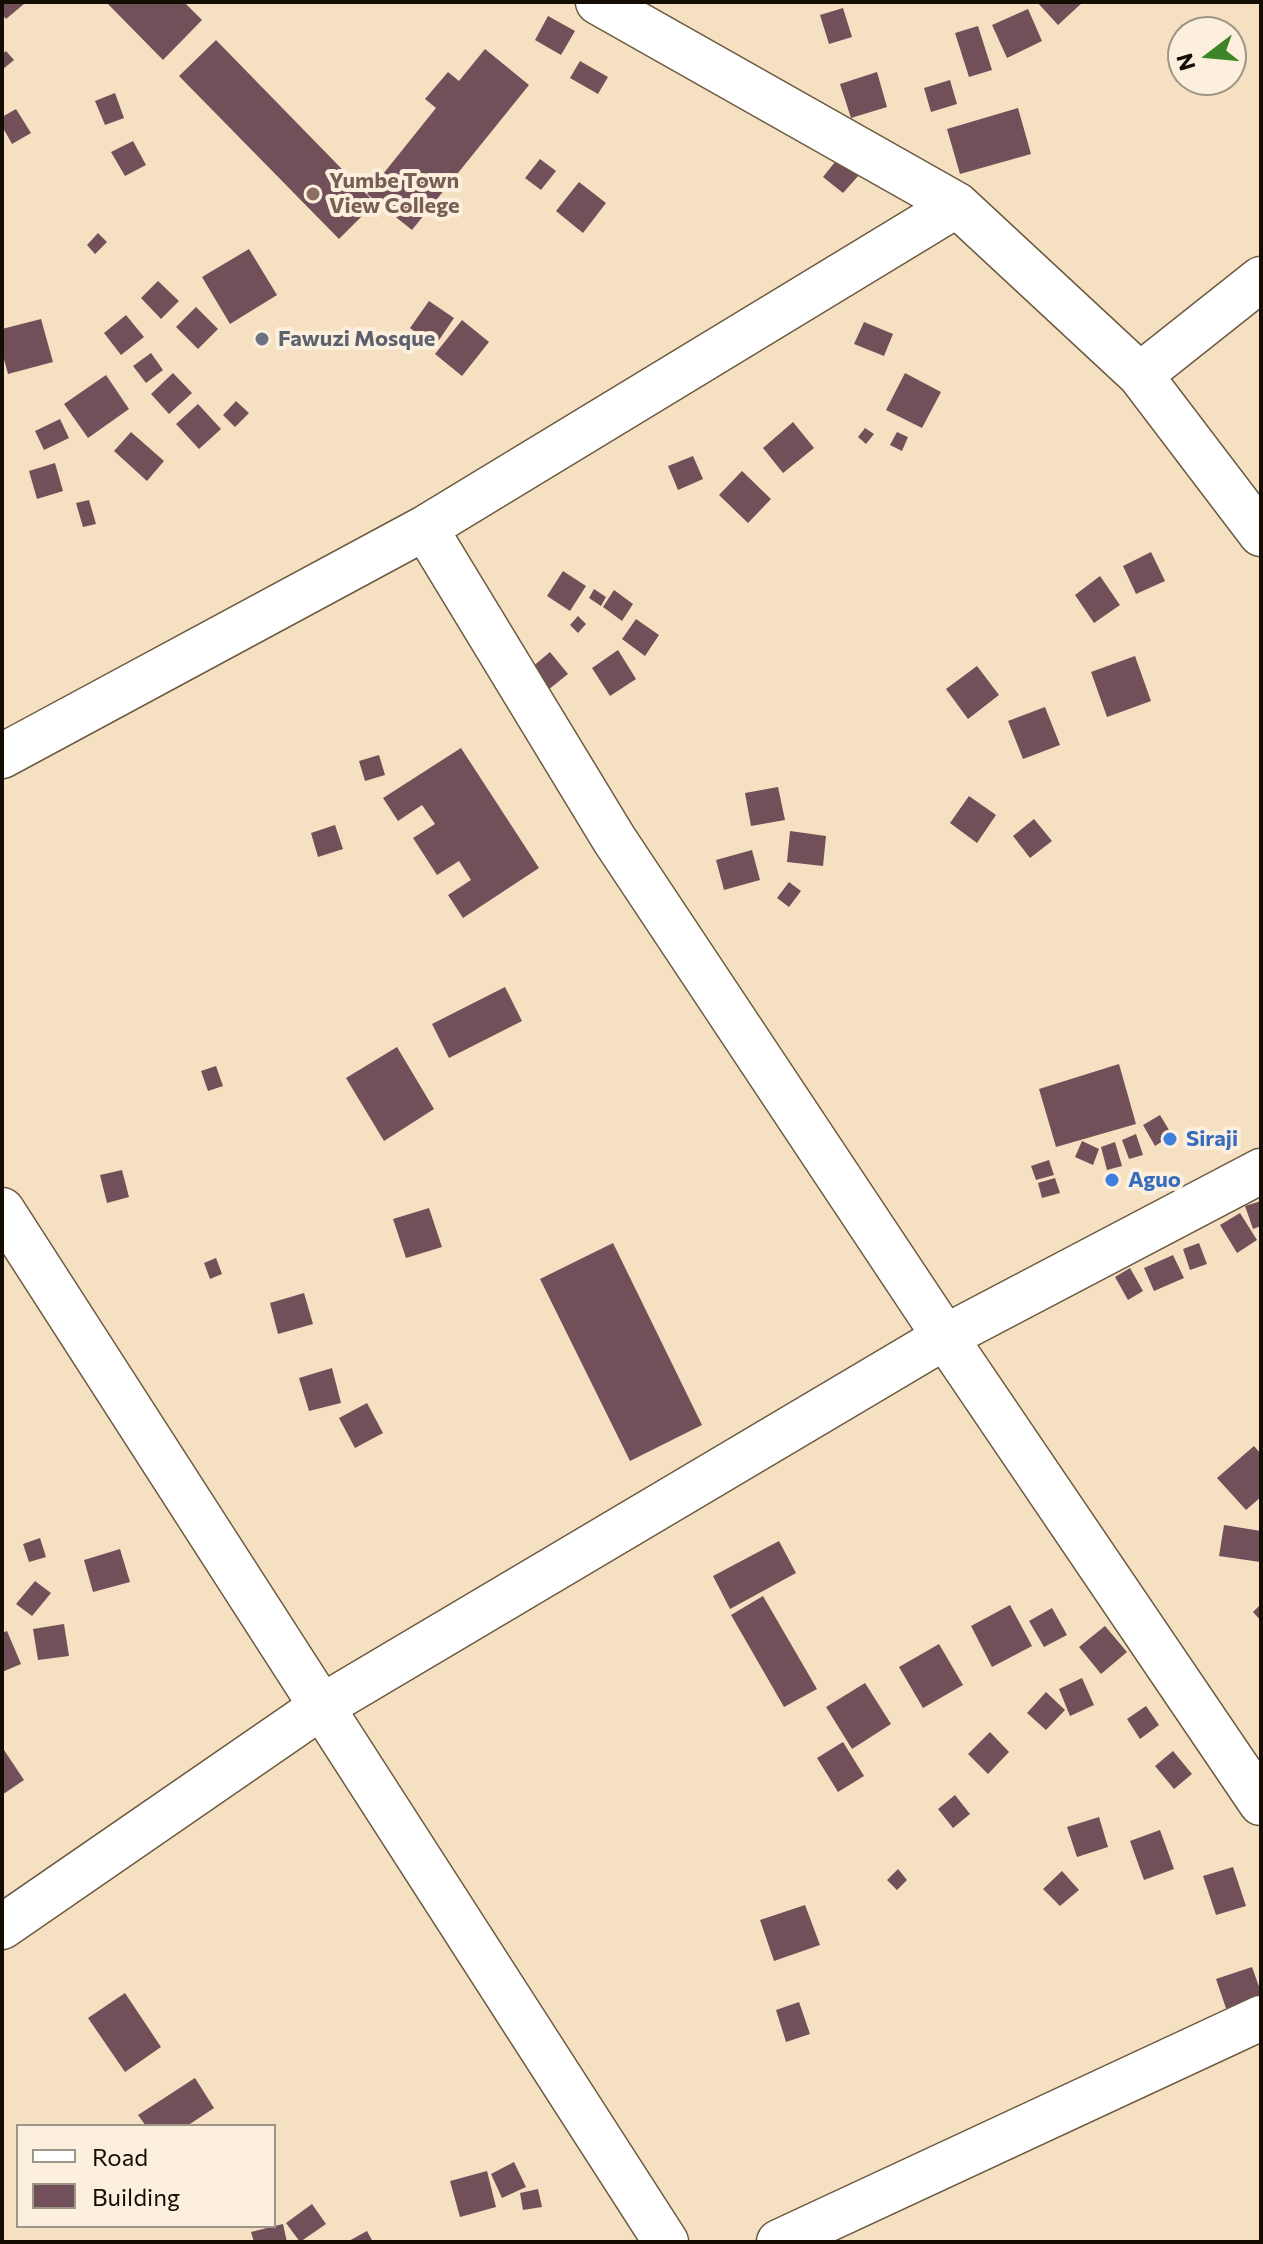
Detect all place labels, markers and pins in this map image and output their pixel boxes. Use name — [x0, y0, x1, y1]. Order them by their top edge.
place label: Yumbe Town View College — [329, 168, 460, 220]
marker: Yumbe Town View College — [304, 185, 322, 203]
place label: Fawuzi Mosque — [278, 326, 435, 352]
marker: Fawuzi Mosque — [253, 330, 271, 348]
place label: Siraji — [1186, 1126, 1238, 1152]
marker: Siraji — [1161, 1130, 1179, 1148]
place label: Aguo — [1128, 1167, 1181, 1193]
marker: Aguo — [1103, 1171, 1121, 1189]

